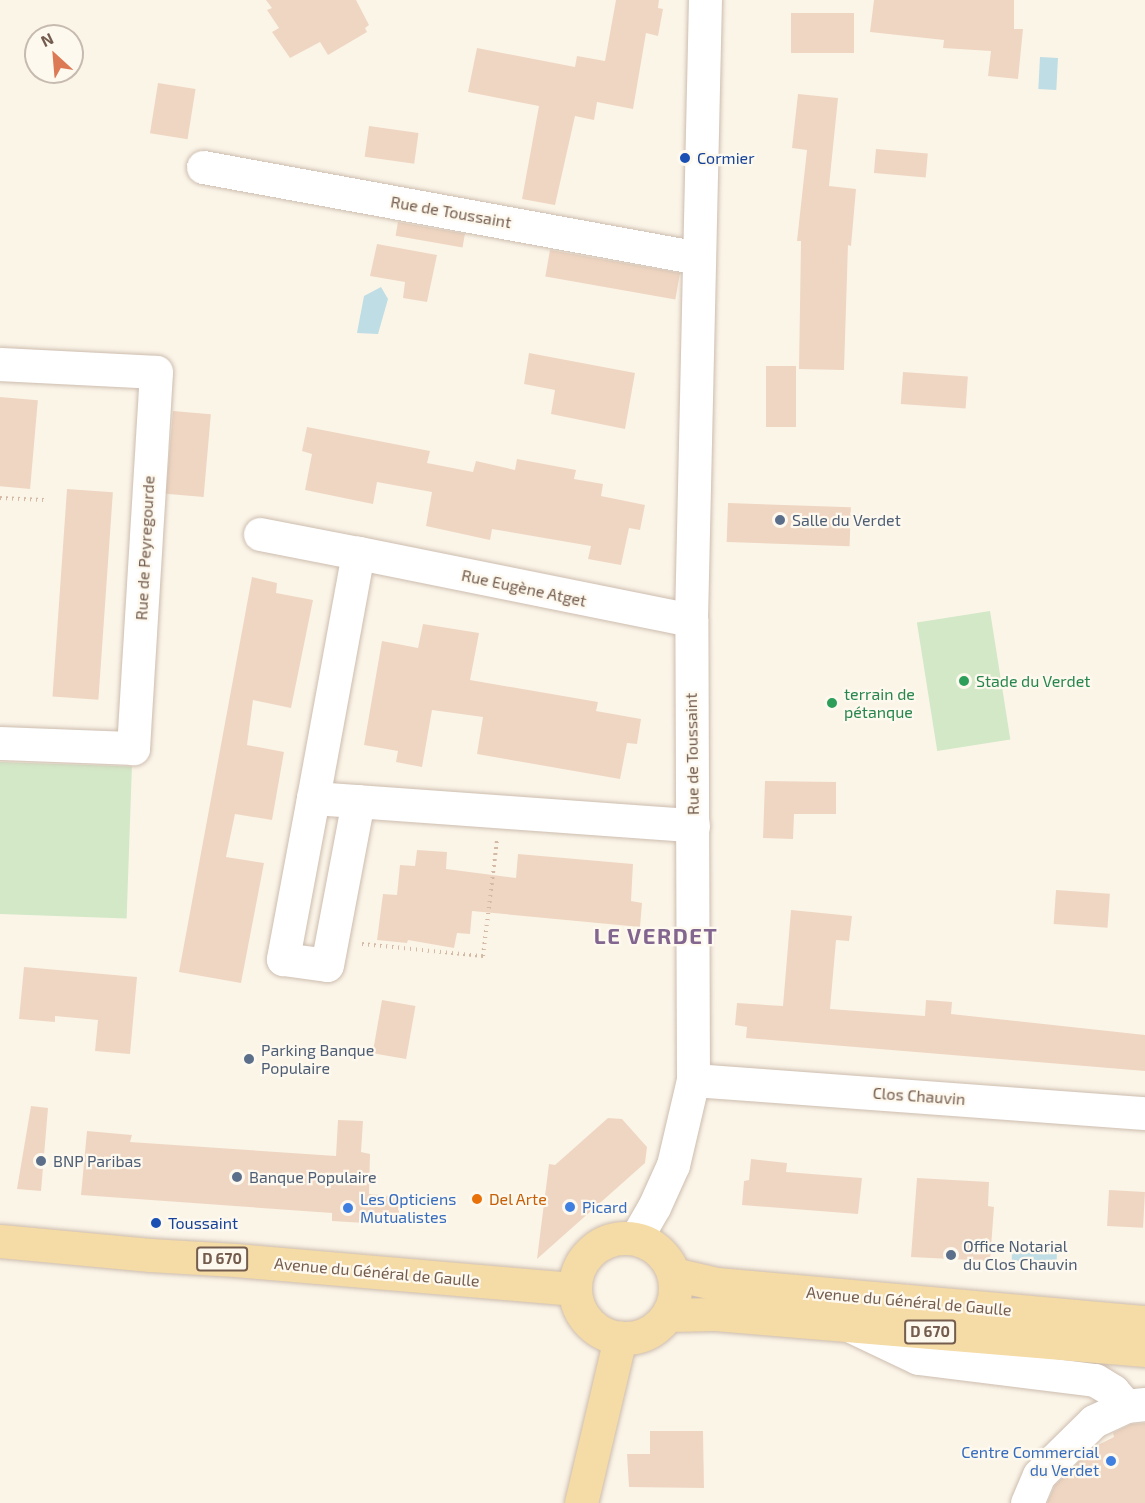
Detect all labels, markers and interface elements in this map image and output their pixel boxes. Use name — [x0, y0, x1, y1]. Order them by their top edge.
north arrow — [24, 24, 84, 84]
text: N — [37, 28, 56, 50]
place label: Cormier — [697, 148, 755, 168]
marker: Cormier — [678, 151, 692, 165]
street label: Rue de Toussaint — [389, 192, 513, 232]
street label: Rue de Peyregourde — [132, 475, 158, 621]
place label: Salle du Verdet — [792, 510, 901, 530]
marker: Salle du Verdet — [773, 513, 787, 527]
street label: Rue Eugène Atget — [460, 565, 588, 611]
place label: Stade du Verdet — [976, 671, 1091, 691]
marker: Stade du Verdet — [957, 674, 971, 688]
place label: terrain de pétanque — [844, 684, 915, 722]
street label: Rue de Toussaint — [681, 693, 703, 815]
marker: terrain de pétanque — [825, 696, 839, 710]
district label: LE VERDET — [594, 923, 718, 949]
place label: Parking Banque Populaire — [261, 1040, 374, 1078]
marker: Parking Banque Populaire — [242, 1052, 256, 1066]
street label: Clos Chauvin — [872, 1083, 966, 1109]
place label: BNP Paribas — [53, 1151, 142, 1171]
marker: BNP Paribas — [34, 1154, 48, 1168]
place label: Banque Populaire — [249, 1167, 377, 1187]
marker: Banque Populaire — [230, 1170, 244, 1184]
place label: Les Opticiens Mutualistes — [360, 1189, 456, 1227]
place label: Del Arte — [489, 1189, 548, 1209]
marker: Del Arte — [470, 1192, 484, 1206]
place label: Picard — [582, 1197, 627, 1217]
marker: Picard — [563, 1200, 577, 1214]
marker: Les Opticiens Mutualistes — [341, 1201, 355, 1215]
place label: Toussaint — [168, 1213, 238, 1233]
marker: Toussaint — [149, 1216, 163, 1230]
place label: Office Notarial du Clos Chauvin — [963, 1236, 1078, 1274]
road number: D 670 — [195, 1247, 249, 1271]
marker: Office Notarial du Clos Chauvin — [944, 1248, 958, 1262]
street label: Avenue du Général de Gaulle — [273, 1253, 481, 1291]
street label: Avenue du Général de Gaulle — [805, 1282, 1013, 1320]
road number: D 670 — [903, 1320, 957, 1344]
place label: Centre Commercial du Verdet — [961, 1442, 1099, 1480]
marker: Centre Commercial du Verdet — [1104, 1454, 1118, 1468]

